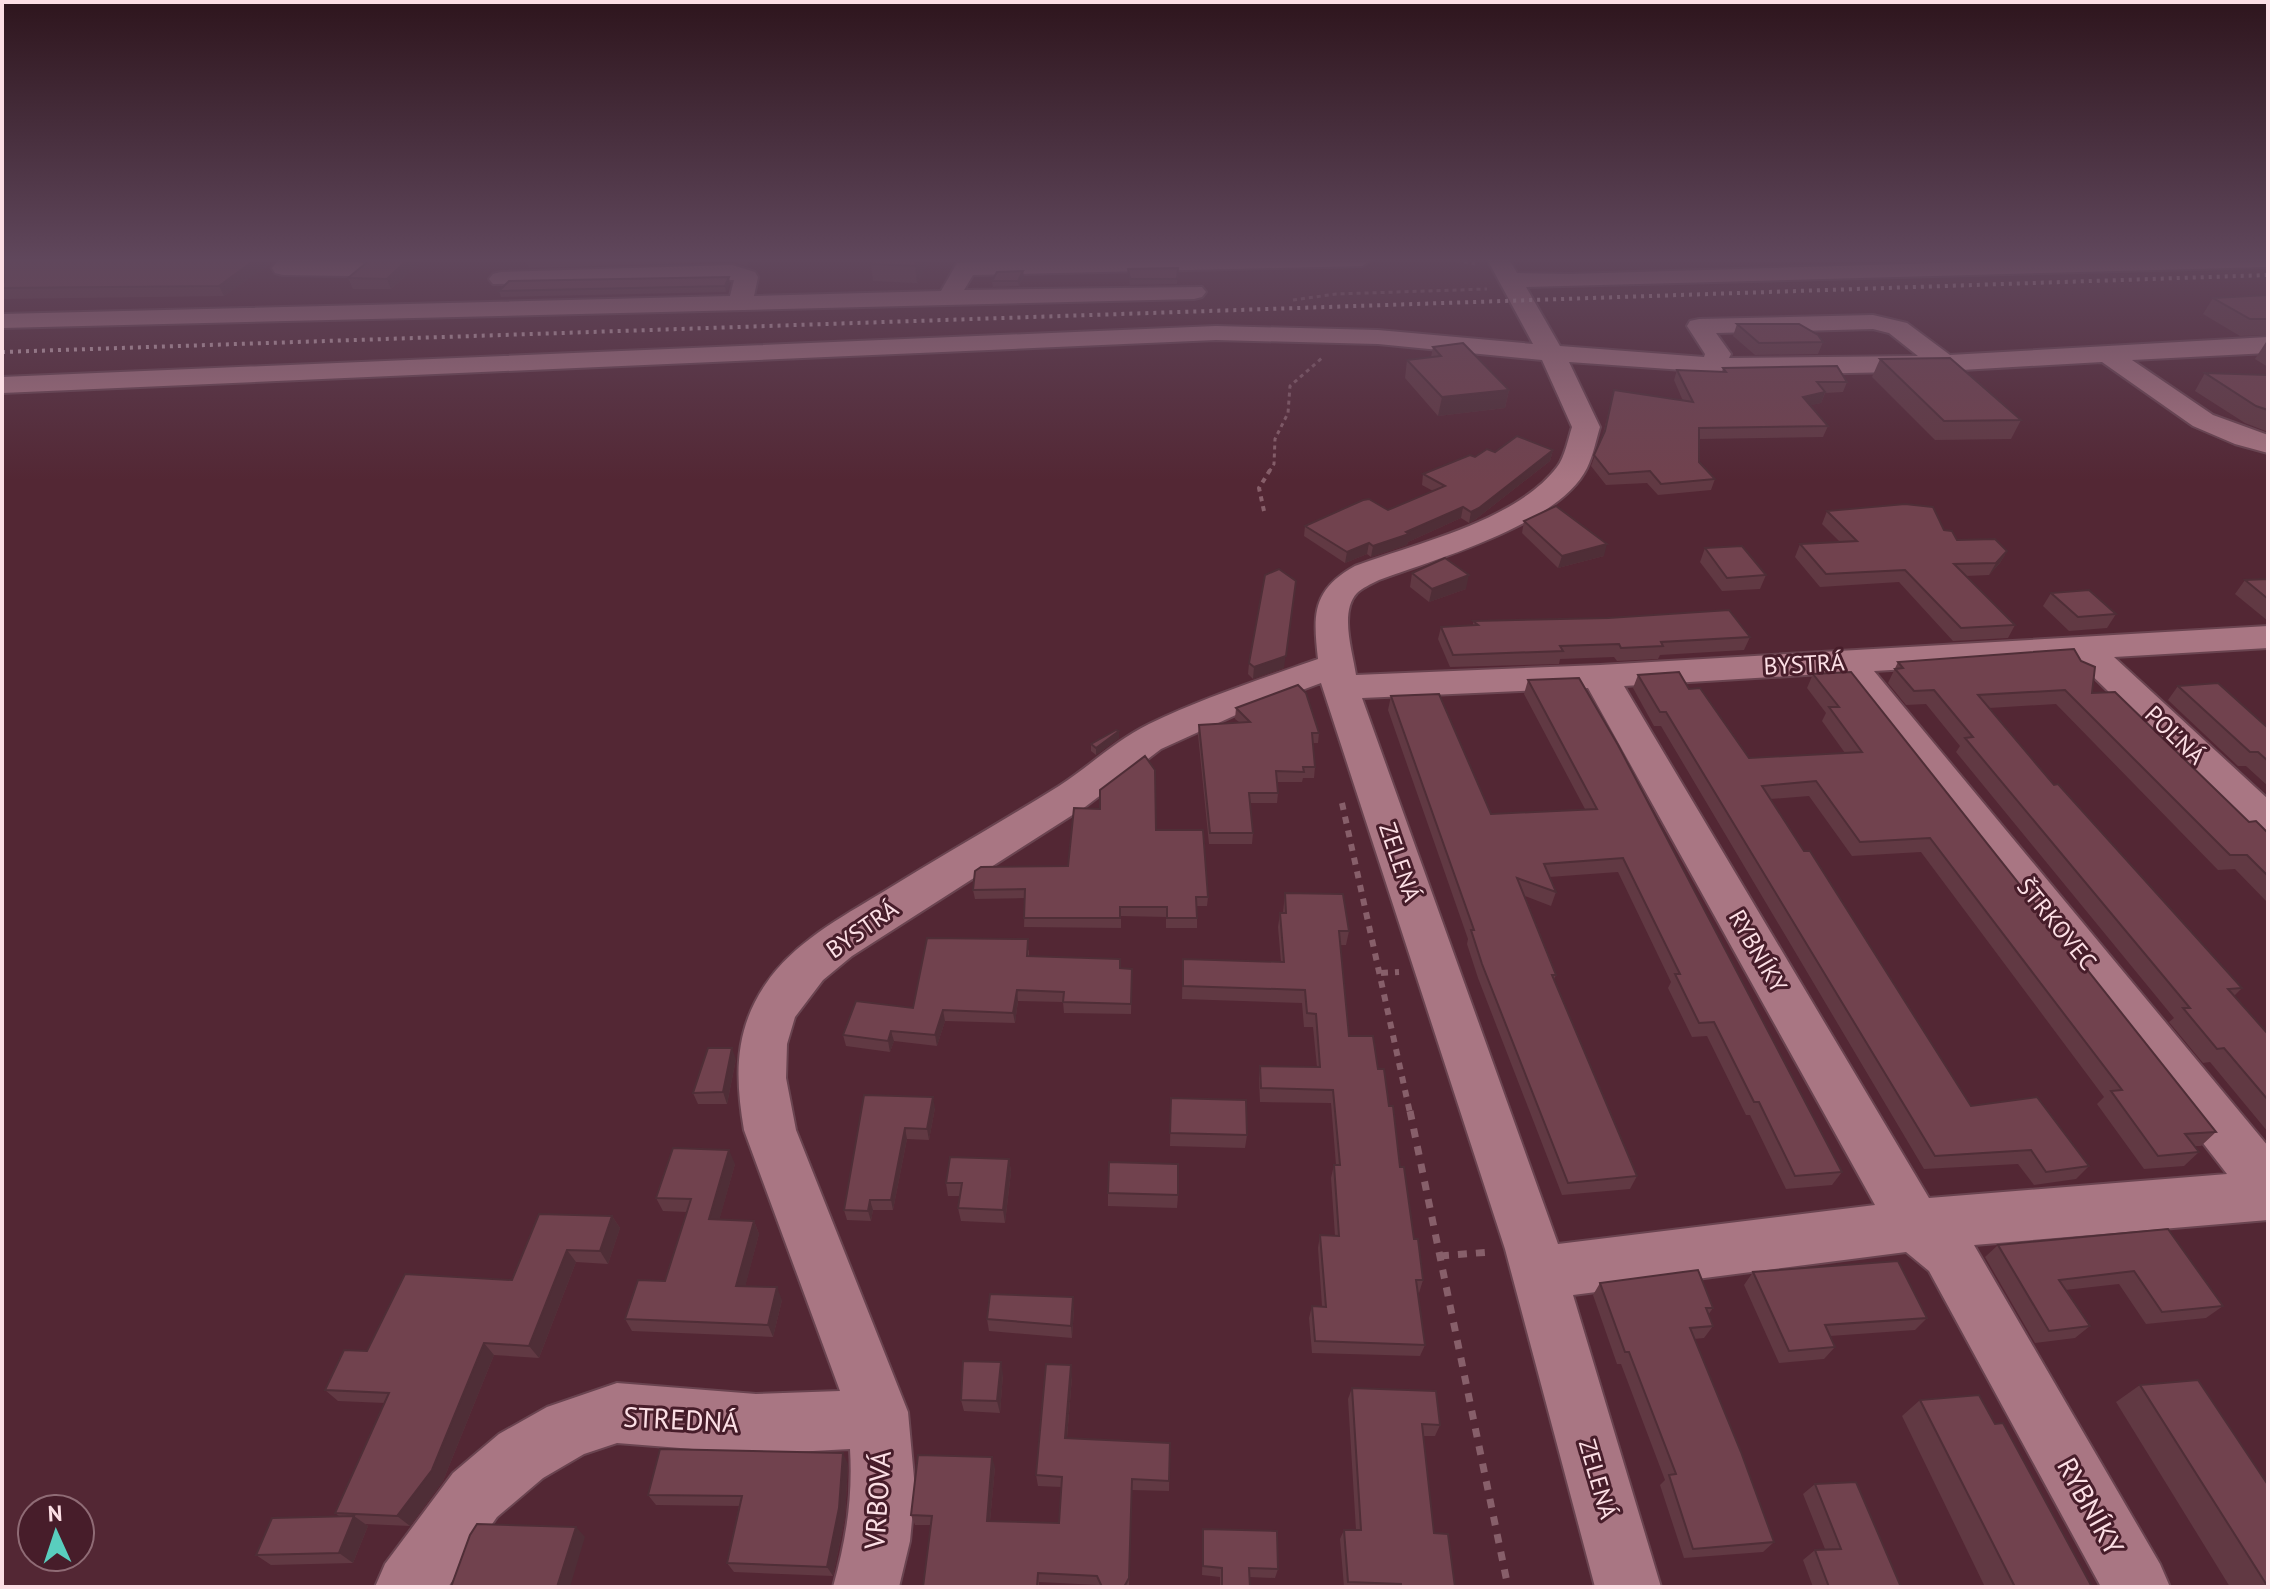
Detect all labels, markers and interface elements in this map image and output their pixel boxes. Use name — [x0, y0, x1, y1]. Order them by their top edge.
street label: BYSTRÁ — [1763, 646, 1845, 682]
street label: POĽNÁ — [2138, 699, 2212, 771]
street label: ZELENÁ — [1372, 818, 1428, 906]
street label: ŠTRKOVEC — [2010, 872, 2104, 976]
street label: BYSTRÁ — [820, 893, 904, 965]
street label: RYBNÍKY — [1722, 904, 1794, 999]
street label: STREDNÁ — [622, 1397, 740, 1441]
street label: ZELENÁ — [1572, 1436, 1624, 1522]
street label: VRBOVÁ — [855, 1449, 899, 1551]
street label: RYBNÍKY — [2049, 1451, 2133, 1562]
north arrow — [16, 1493, 96, 1573]
text: N — [47, 1499, 63, 1527]

